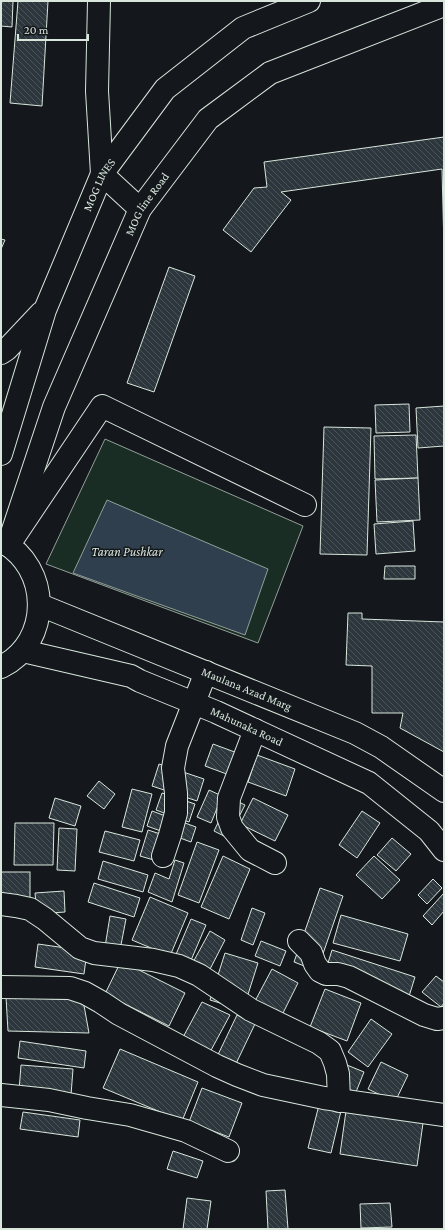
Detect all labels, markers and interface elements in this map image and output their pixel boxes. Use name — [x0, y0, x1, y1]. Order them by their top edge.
scale bar — [18, 16, 88, 42]
text: 20 m — [24, 23, 49, 37]
street label: MOG LINES — [80, 155, 118, 213]
street label: MOG line Road — [122, 169, 172, 238]
water label: Taran Pushkar — [91, 544, 163, 559]
street label: Maulana Azad Marg — [199, 664, 294, 714]
street label: Mahunaka Road — [208, 704, 286, 749]

